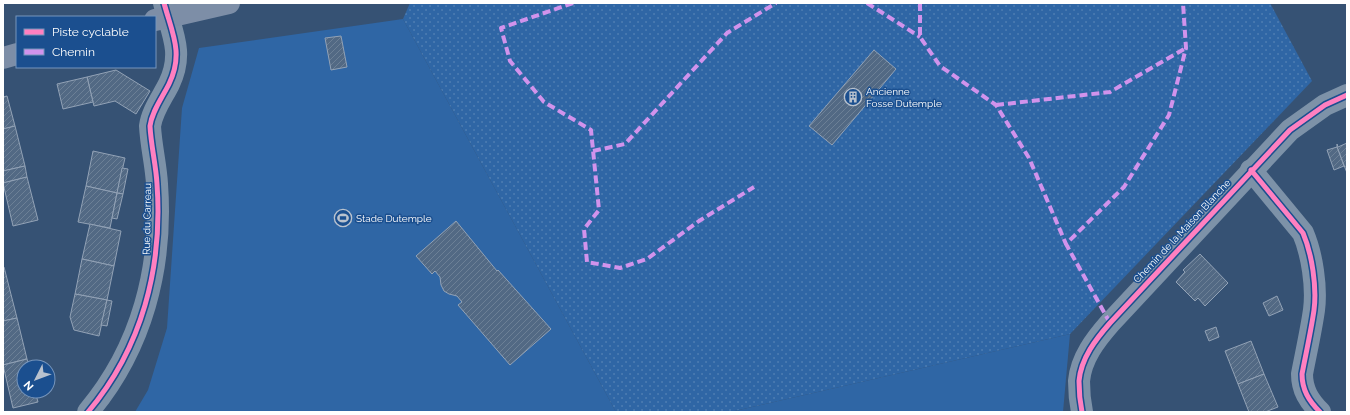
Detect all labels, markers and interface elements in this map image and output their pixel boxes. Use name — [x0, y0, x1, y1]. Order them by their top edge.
legend — [16, 16, 156, 68]
text: Piste cyclable — [52, 25, 129, 39]
text: Chemin — [52, 45, 95, 59]
place label: Ancienne Fosse Dutemple — [866, 86, 942, 109]
building icon: Ancienne Fosse Dutemple — [843, 87, 863, 107]
street label: Chemin de la Maison Blanche — [1131, 177, 1233, 285]
street label: Rue du Carreau — [141, 183, 153, 255]
sports icon: Stade Dutemple — [333, 208, 353, 228]
place label: Stade Dutemple — [356, 213, 432, 224]
north arrow — [16, 359, 56, 399]
text: N — [21, 378, 37, 393]

